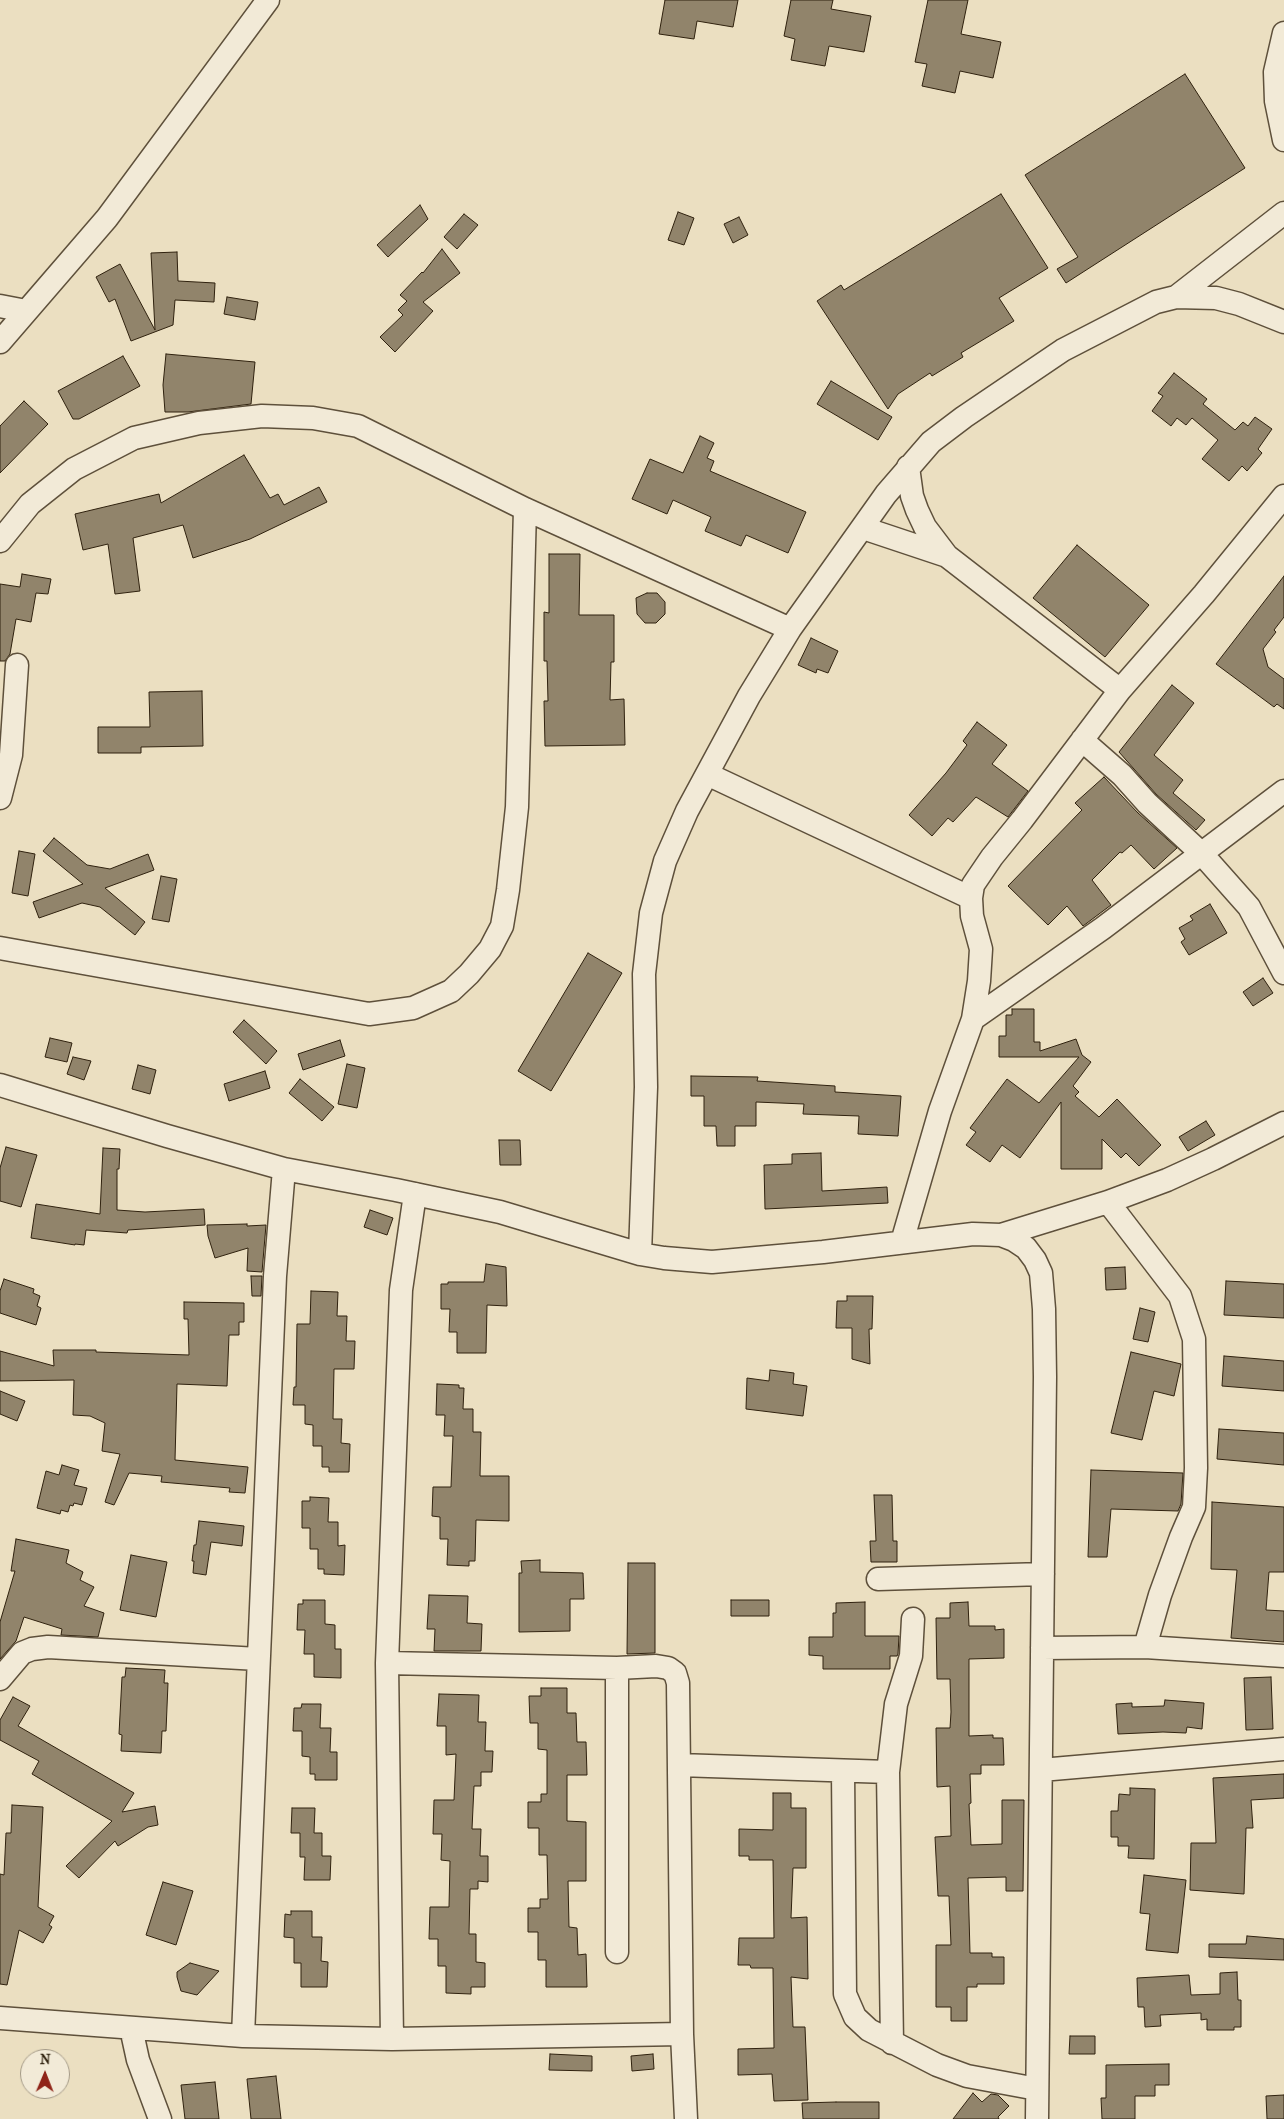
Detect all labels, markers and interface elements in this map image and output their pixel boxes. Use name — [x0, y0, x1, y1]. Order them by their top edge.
north arrow — [20, 2049, 70, 2099]
text: N — [40, 2051, 51, 2068]

